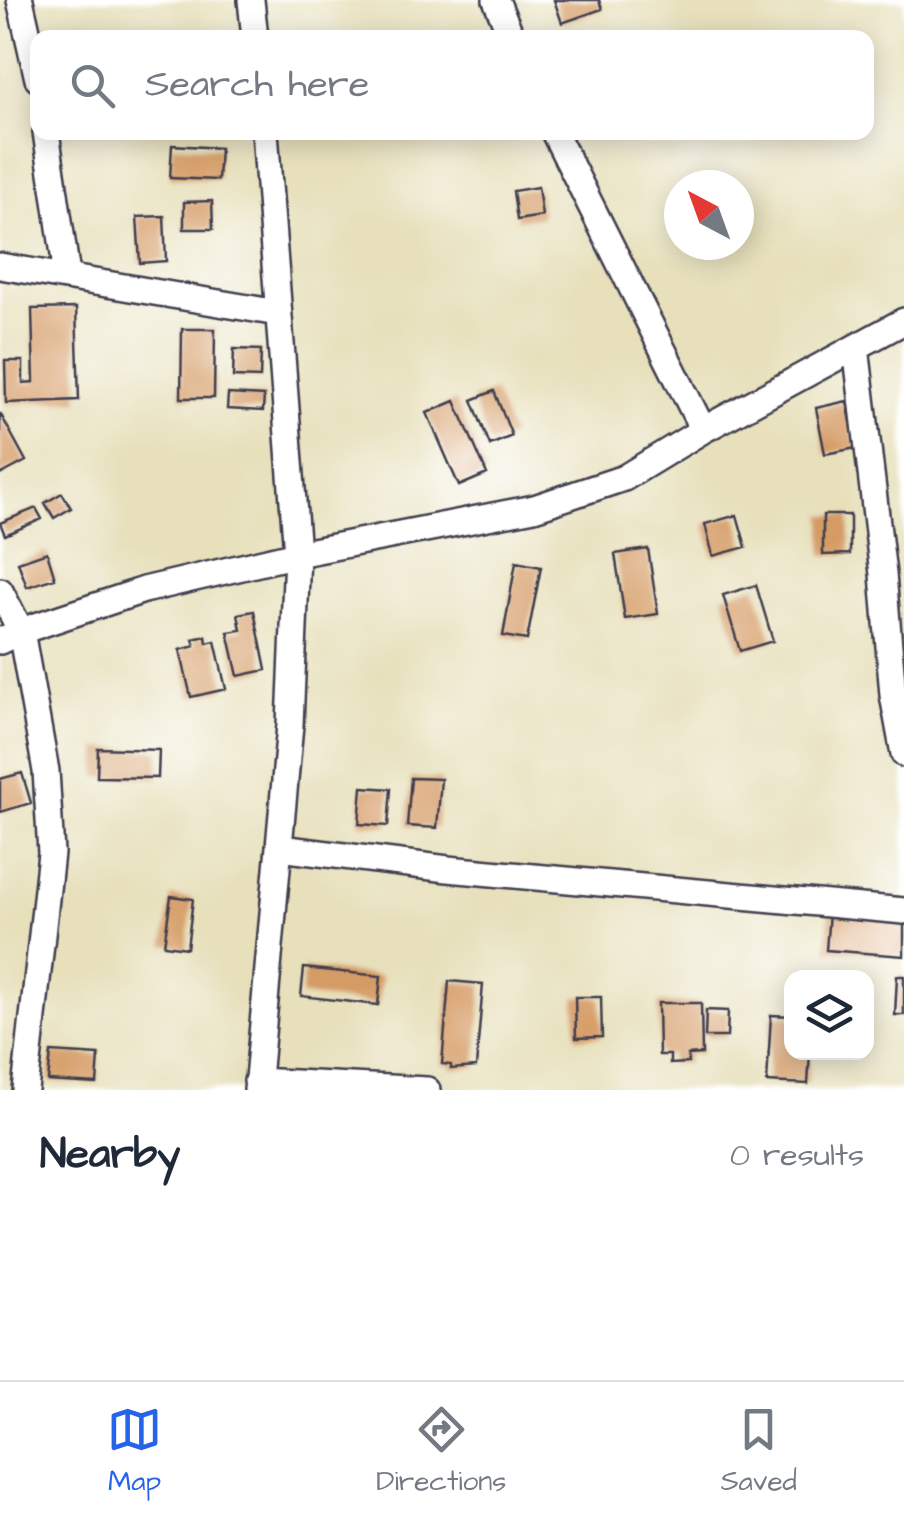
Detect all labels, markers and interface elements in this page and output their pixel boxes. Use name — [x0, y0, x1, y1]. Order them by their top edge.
search box — [30, 30, 874, 140]
icon: search — [65, 58, 120, 113]
text: Search here — [145, 59, 369, 111]
north arrow — [664, 170, 754, 260]
map controls — [784, 970, 874, 1060]
button: layers — [784, 970, 874, 1060]
text: Nearby — [40, 1126, 180, 1184]
text: 0 results — [730, 1133, 864, 1178]
tab: Map — [107, 1402, 162, 1501]
tab: Directions — [376, 1402, 506, 1501]
tab: Saved — [721, 1402, 797, 1501]

